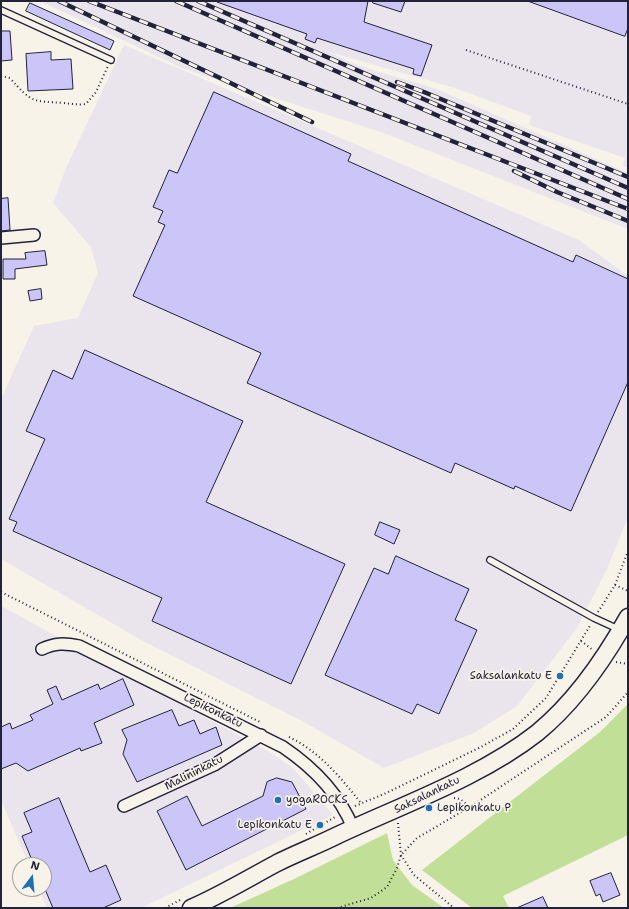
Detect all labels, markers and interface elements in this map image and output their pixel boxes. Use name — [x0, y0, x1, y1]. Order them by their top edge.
place label: Saksalankatu E — [470, 669, 552, 683]
marker: Saksalankatu E — [555, 671, 565, 681]
street label: Lepikonkatu — [181, 691, 245, 731]
street label: Malininkatu — [163, 753, 225, 793]
street label: Saksalankatu — [392, 773, 462, 817]
place label: yogaROCKS — [286, 793, 348, 807]
marker: yogaROCKS — [273, 795, 283, 805]
place label: Lepikonkatu P — [437, 801, 511, 815]
marker: Lepikonkatu P — [424, 803, 434, 813]
place label: Lepikonkatu E — [238, 818, 312, 832]
marker: Lepikonkatu E — [315, 820, 325, 830]
north arrow — [12, 857, 52, 897]
text: N — [29, 858, 41, 874]

